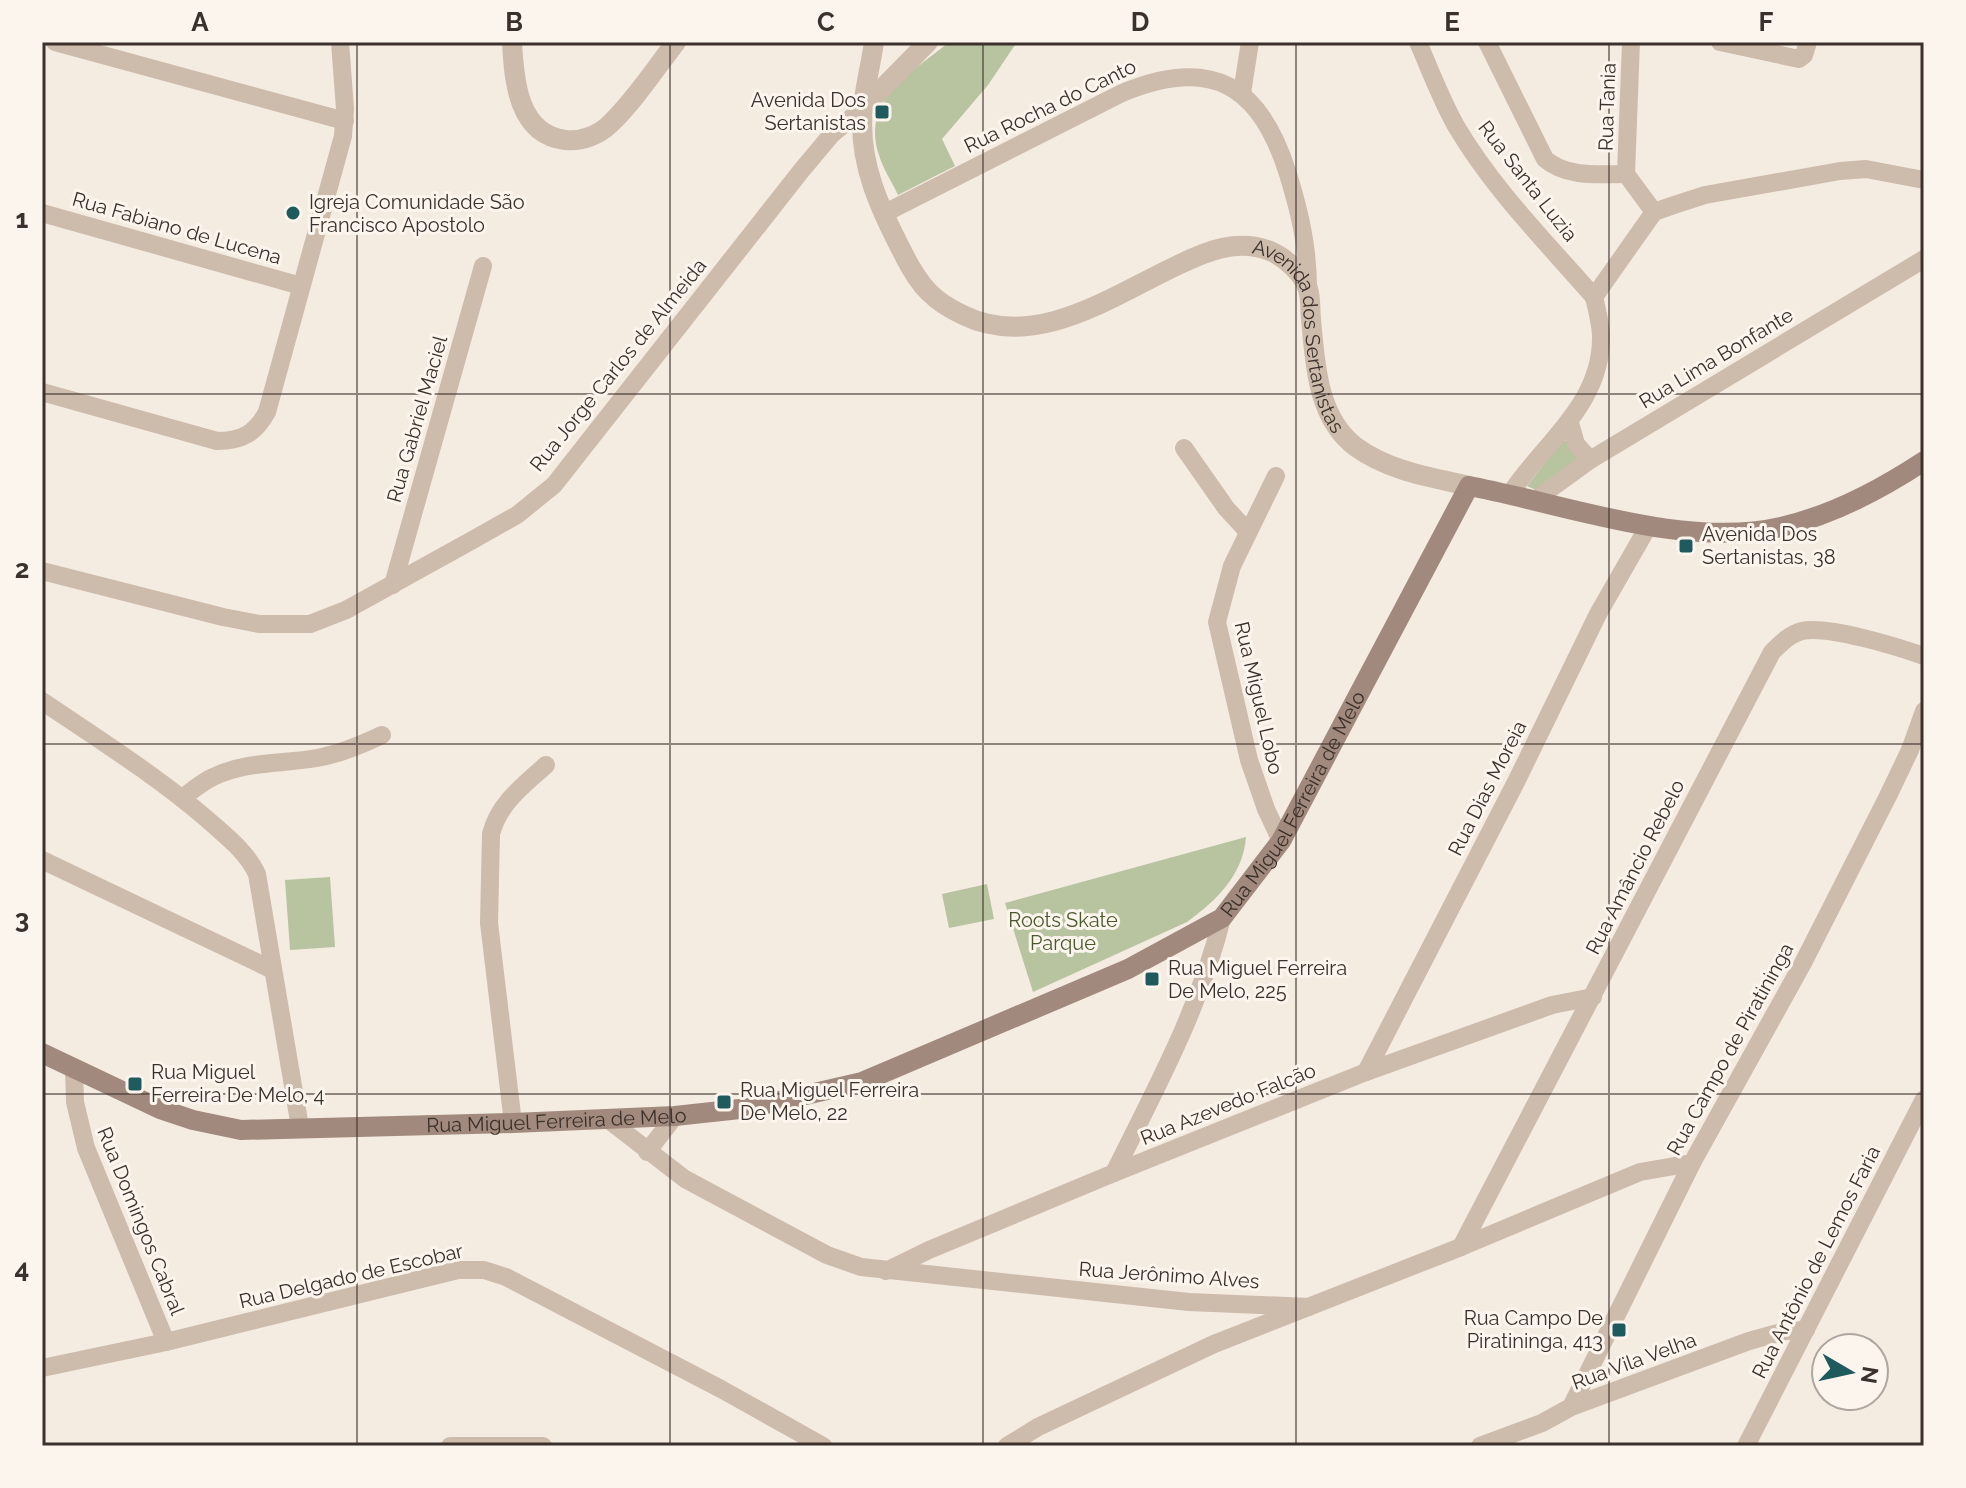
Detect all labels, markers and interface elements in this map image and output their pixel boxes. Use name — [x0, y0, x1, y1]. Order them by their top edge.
text: A — [191, 7, 209, 37]
text: B — [505, 7, 523, 37]
text: C — [817, 7, 835, 37]
text: D — [1131, 7, 1149, 37]
text: E — [1444, 7, 1460, 37]
text: F — [1759, 7, 1774, 37]
street label: Rua Rocha do Canto — [960, 54, 1140, 158]
street label: Rua Tania — [1593, 63, 1621, 151]
place label: Avenida Dos Sertanistas — [751, 88, 866, 135]
marker: Avenida Dos Sertanistas — [873, 103, 891, 121]
street label: Rua Santa Luzia — [1473, 116, 1583, 246]
street label: Rua Fabiano de Lucena — [70, 187, 284, 269]
place label: Igreja Comunidade São Francisco Apostolo — [309, 190, 525, 237]
text: 1 — [16, 204, 29, 234]
marker: Igreja Comunidade São Francisco Apostolo — [284, 204, 302, 222]
street label: Avenida dos Sertanistas — [1250, 234, 1349, 438]
street label: Rua Jorge Carlos de Almeida — [525, 254, 711, 476]
street label: Rua Lima Bonfante — [1635, 302, 1798, 413]
street label: Rua Gabriel Maciel — [382, 332, 452, 505]
place label: Avenida Dos Sertanistas, 38 — [1702, 522, 1836, 569]
marker: Avenida Dos Sertanistas, 38 — [1677, 537, 1695, 555]
text: 2 — [15, 554, 29, 584]
street label: Rua Miguel Lobo — [1230, 619, 1288, 777]
street label: Rua Miguel Ferreira de Melo — [1215, 687, 1370, 921]
street label: Rua Dias Moreia — [1443, 717, 1531, 859]
street label: Rua Amâncio Rebelo — [1581, 776, 1690, 958]
text: 3 — [15, 904, 29, 934]
park label: Roots Skate Parque — [1008, 908, 1118, 955]
street label: Rua Campo de Piratininga — [1662, 939, 1798, 1159]
place label: Rua Miguel Ferreira De Melo, 225 — [1168, 956, 1347, 1003]
marker: Rua Miguel Ferreira De Melo, 225 — [1143, 970, 1161, 988]
street label: Rua Azevedo Falcão — [1137, 1058, 1319, 1150]
place label: Rua Miguel Ferreira De Melo, 4 — [151, 1060, 324, 1107]
marker: Rua Miguel Ferreira De Melo, 4 — [126, 1075, 144, 1093]
place label: Rua Miguel Ferreira De Melo, 22 — [740, 1078, 919, 1125]
marker: Rua Miguel Ferreira De Melo, 22 — [715, 1093, 733, 1111]
street label: Rua Miguel Ferreira de Melo — [426, 1103, 688, 1137]
street label: Rua Domingos Cabral — [92, 1123, 190, 1319]
street label: Rua Antônio de Lemos Faria — [1747, 1142, 1885, 1382]
street label: Rua Delgado de Escobar — [237, 1239, 465, 1313]
text: 4 — [15, 1254, 29, 1284]
street label: Rua Jerônimo Alves — [1078, 1257, 1260, 1293]
place label: Rua Campo De Piratininga, 413 — [1464, 1306, 1603, 1353]
marker: Rua Campo De Piratininga, 413 — [1610, 1321, 1628, 1339]
street label: Rua Vila Velha — [1568, 1327, 1700, 1395]
north arrow — [1810, 1332, 1890, 1412]
text: N — [1856, 1365, 1884, 1385]

